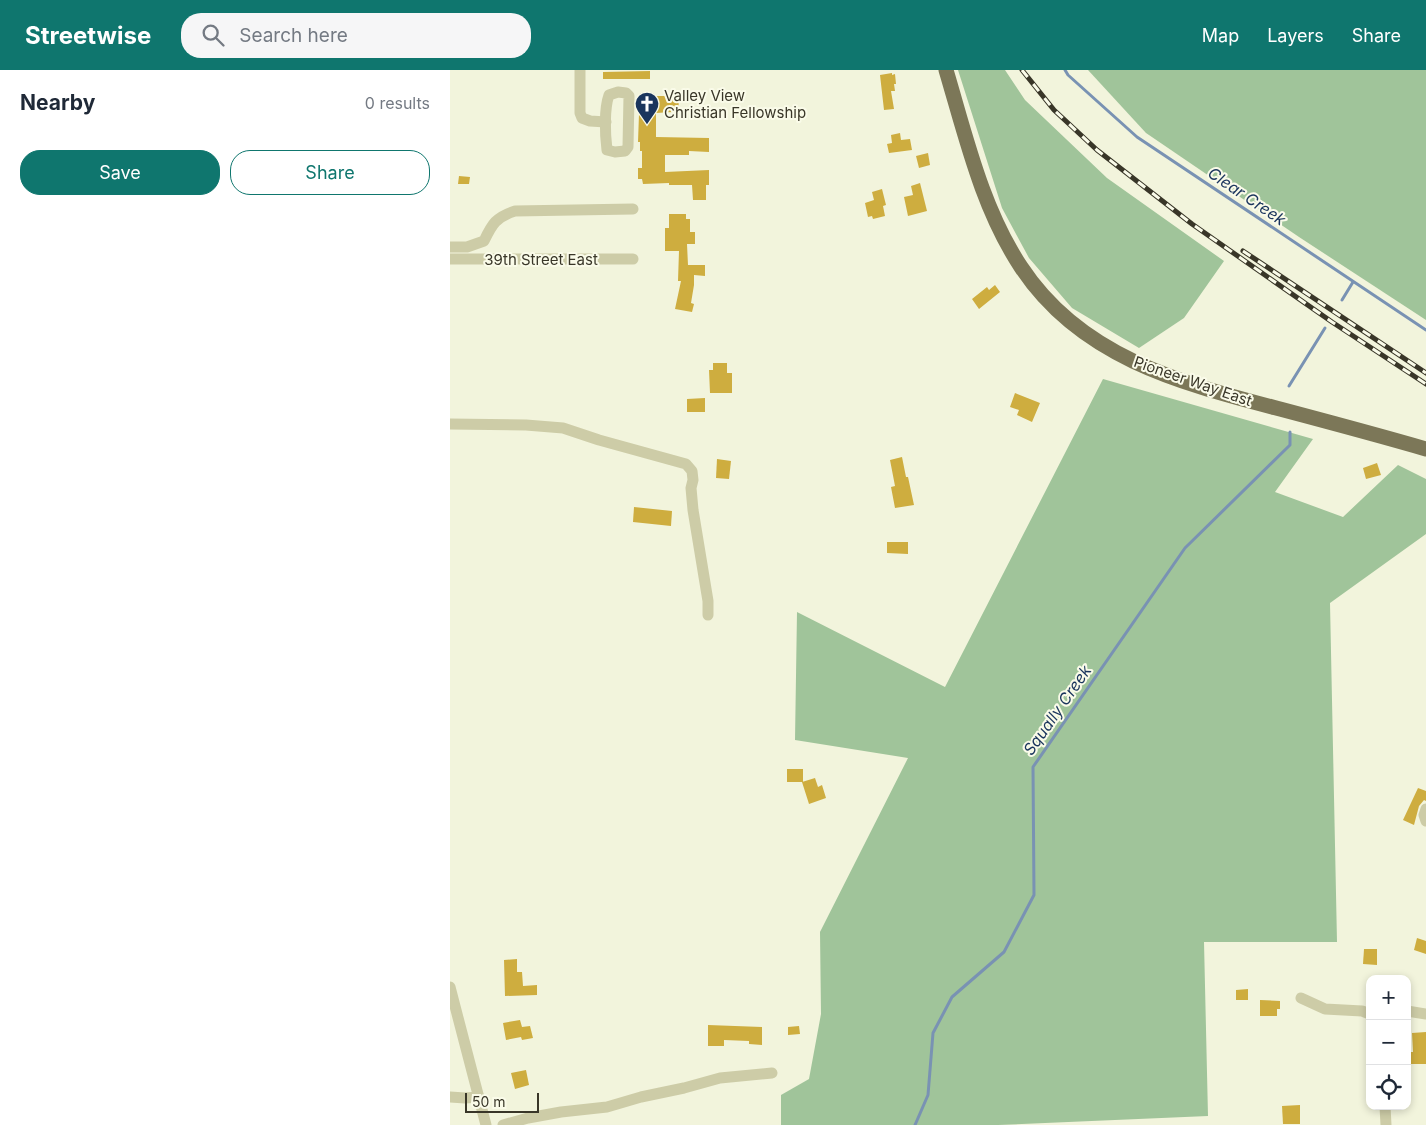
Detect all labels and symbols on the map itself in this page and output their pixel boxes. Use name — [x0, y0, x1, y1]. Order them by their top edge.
place label: Valley View Christian Fellowship — [664, 86, 806, 122]
church icon: Valley View Christian Fellowship — [634, 91, 660, 125]
water label: Clear Creek — [1204, 163, 1290, 230]
street label: 39th Street East — [484, 250, 598, 269]
street label: Pioneer Way East — [1131, 352, 1255, 410]
water label: Squally Creek — [1019, 661, 1096, 759]
scale bar — [465, 1090, 539, 1113]

